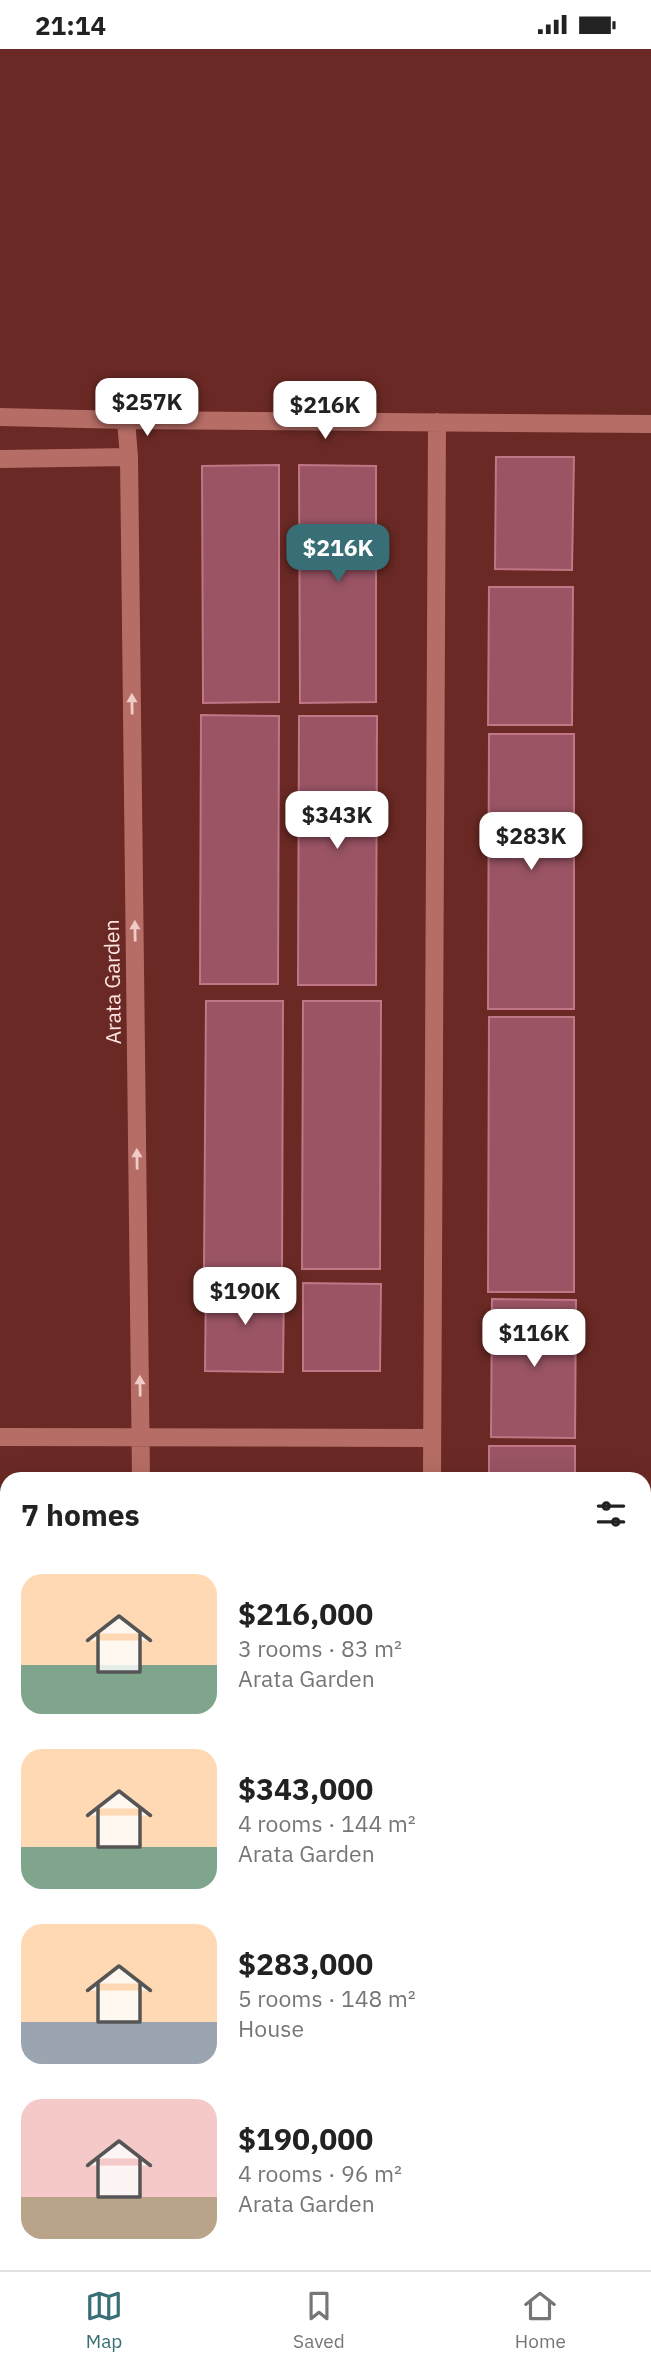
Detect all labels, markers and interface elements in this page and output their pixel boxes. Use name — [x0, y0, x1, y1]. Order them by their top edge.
text: 21:14 — [35, 8, 106, 42]
pin: $257K — [98, 379, 196, 438]
pin: $216K — [276, 381, 374, 441]
text: $257K — [111, 386, 183, 416]
text: $216K — [289, 389, 361, 419]
pin: $216K — [289, 525, 387, 584]
text: $216K — [302, 532, 374, 562]
one-way arrow — [126, 692, 138, 714]
pin: $343K — [288, 791, 386, 851]
text: $343K — [301, 799, 373, 829]
pin: $283K — [482, 813, 580, 872]
text: $283K — [495, 820, 567, 850]
street label: Arata Garden — [97, 919, 127, 1045]
one-way arrow — [129, 920, 140, 942]
one-way arrow — [131, 1147, 143, 1169]
pin: $190K — [196, 1267, 294, 1327]
text: $190K — [209, 1275, 281, 1305]
pin: $116K — [485, 1309, 583, 1369]
text: $116K — [498, 1317, 570, 1347]
one-way arrow — [134, 1375, 146, 1397]
text: 7 homes — [21, 1495, 140, 1534]
icon: filters — [592, 1495, 630, 1533]
text: $216,000 — [238, 1594, 373, 1633]
icon: home — [77, 1602, 161, 1686]
text: 3 rooms · 83 m² — [238, 1633, 402, 1663]
text: Arata Garden — [238, 1663, 375, 1693]
text: $343,000 — [238, 1769, 373, 1808]
icon: home — [77, 1777, 161, 1861]
text: 4 rooms · 144 m² — [238, 1808, 416, 1838]
text: Arata Garden — [238, 1838, 375, 1868]
text: $283,000 — [238, 1944, 373, 1983]
icon: home — [77, 1952, 161, 2036]
text: 5 rooms · 148 m² — [238, 1983, 416, 2013]
text: House — [238, 2013, 304, 2043]
text: $190,000 — [238, 2119, 373, 2158]
icon: home — [77, 2127, 161, 2211]
text: 4 rooms · 96 m² — [238, 2158, 402, 2188]
text: Arata Garden — [238, 2188, 375, 2218]
tab: Map — [85, 2287, 123, 2353]
tab: Saved — [293, 2287, 345, 2353]
tab: Home — [515, 2287, 566, 2353]

